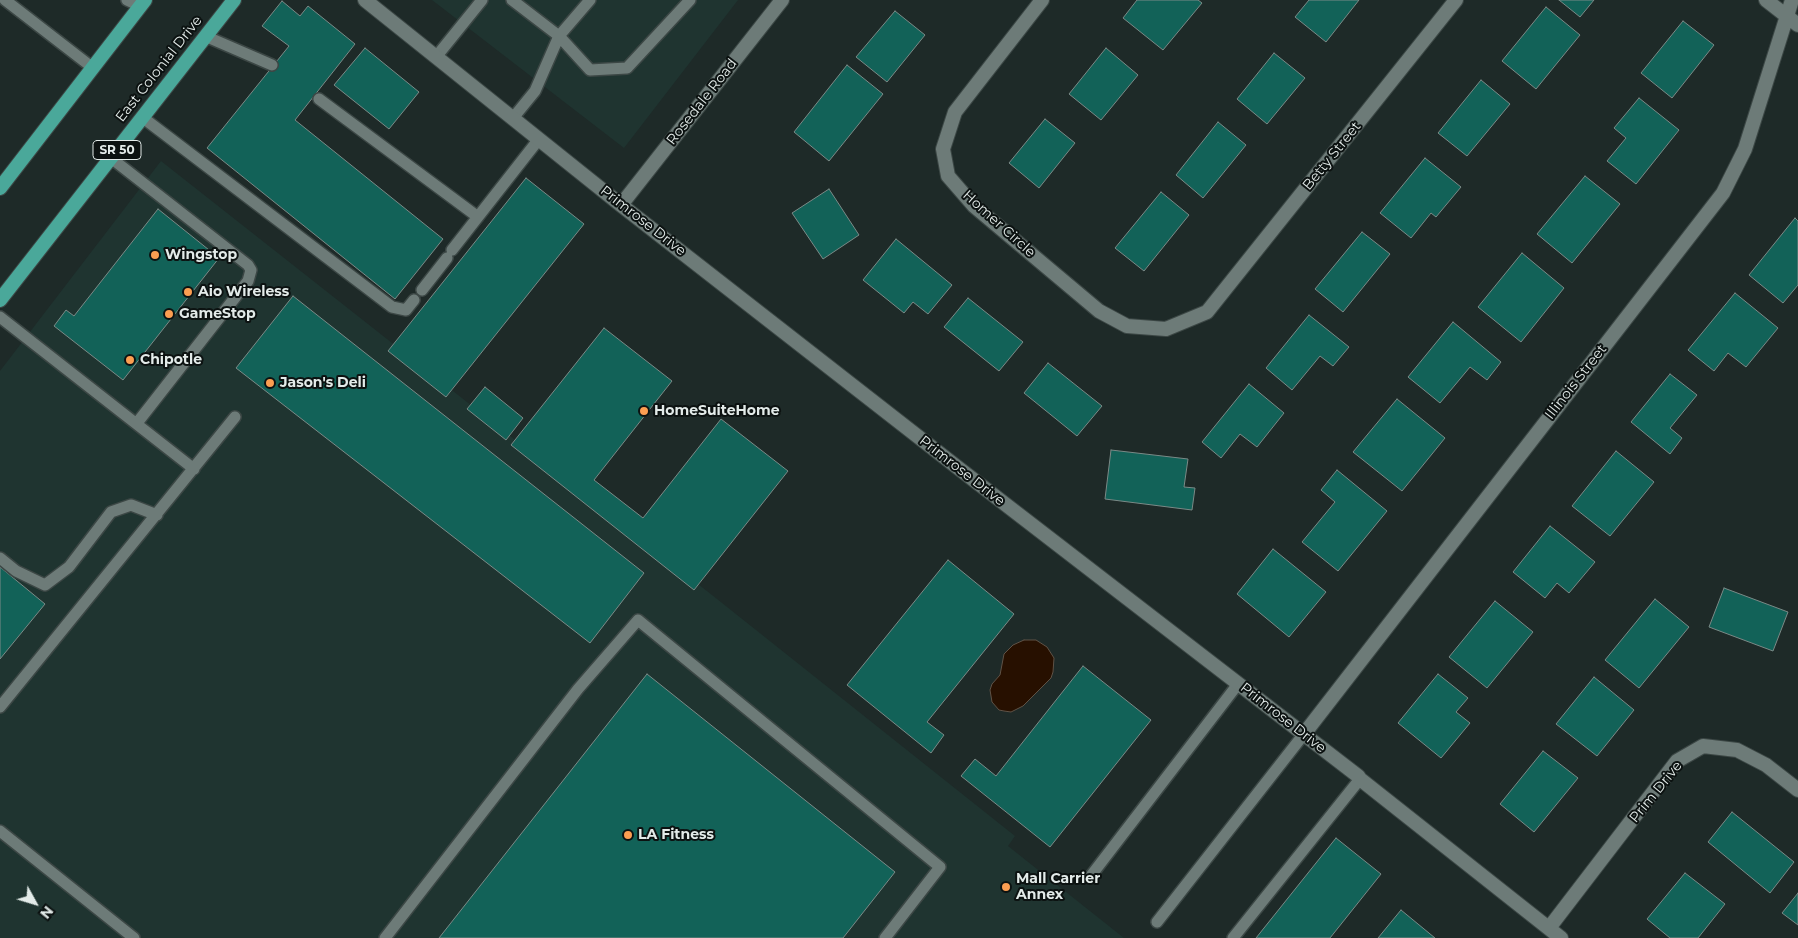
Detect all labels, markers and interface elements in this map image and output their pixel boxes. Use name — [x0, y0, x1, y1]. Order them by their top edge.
street label: East Colonial Drive — [112, 13, 206, 125]
street label: Rosedale Road — [663, 56, 741, 148]
street label: Betty Street — [1299, 118, 1365, 194]
road number: SR 50 — [93, 140, 141, 160]
street label: Primrose Drive — [597, 182, 689, 260]
street label: Homer Circle — [959, 187, 1039, 261]
place label: Wingstop — [165, 247, 237, 263]
marker: Wingstop — [149, 249, 161, 261]
place label: Aio Wireless — [198, 284, 289, 300]
marker: Aio Wireless — [182, 286, 194, 298]
place label: GameStop — [179, 306, 256, 322]
marker: GameStop — [163, 308, 175, 320]
street label: Illinois Street — [1542, 341, 1610, 423]
place label: Chipotle — [140, 352, 202, 368]
marker: Chipotle — [124, 354, 136, 366]
place label: Jason's Deli — [280, 375, 366, 391]
marker: Jason's Deli — [264, 377, 276, 389]
place label: HomeSuiteHome — [654, 403, 780, 419]
marker: HomeSuiteHome — [638, 405, 650, 417]
street label: Primrose Drive — [916, 432, 1008, 510]
street label: Primrose Drive — [1237, 679, 1329, 757]
street label: Prim Drive — [1626, 758, 1686, 826]
place label: LA Fitness — [638, 827, 714, 843]
marker: LA Fitness — [622, 829, 634, 841]
place label: Mall Carrier Annex — [1016, 871, 1100, 904]
north arrow — [10, 878, 60, 928]
marker: Mall Carrier Annex — [1000, 881, 1012, 893]
text: N — [36, 902, 57, 922]

